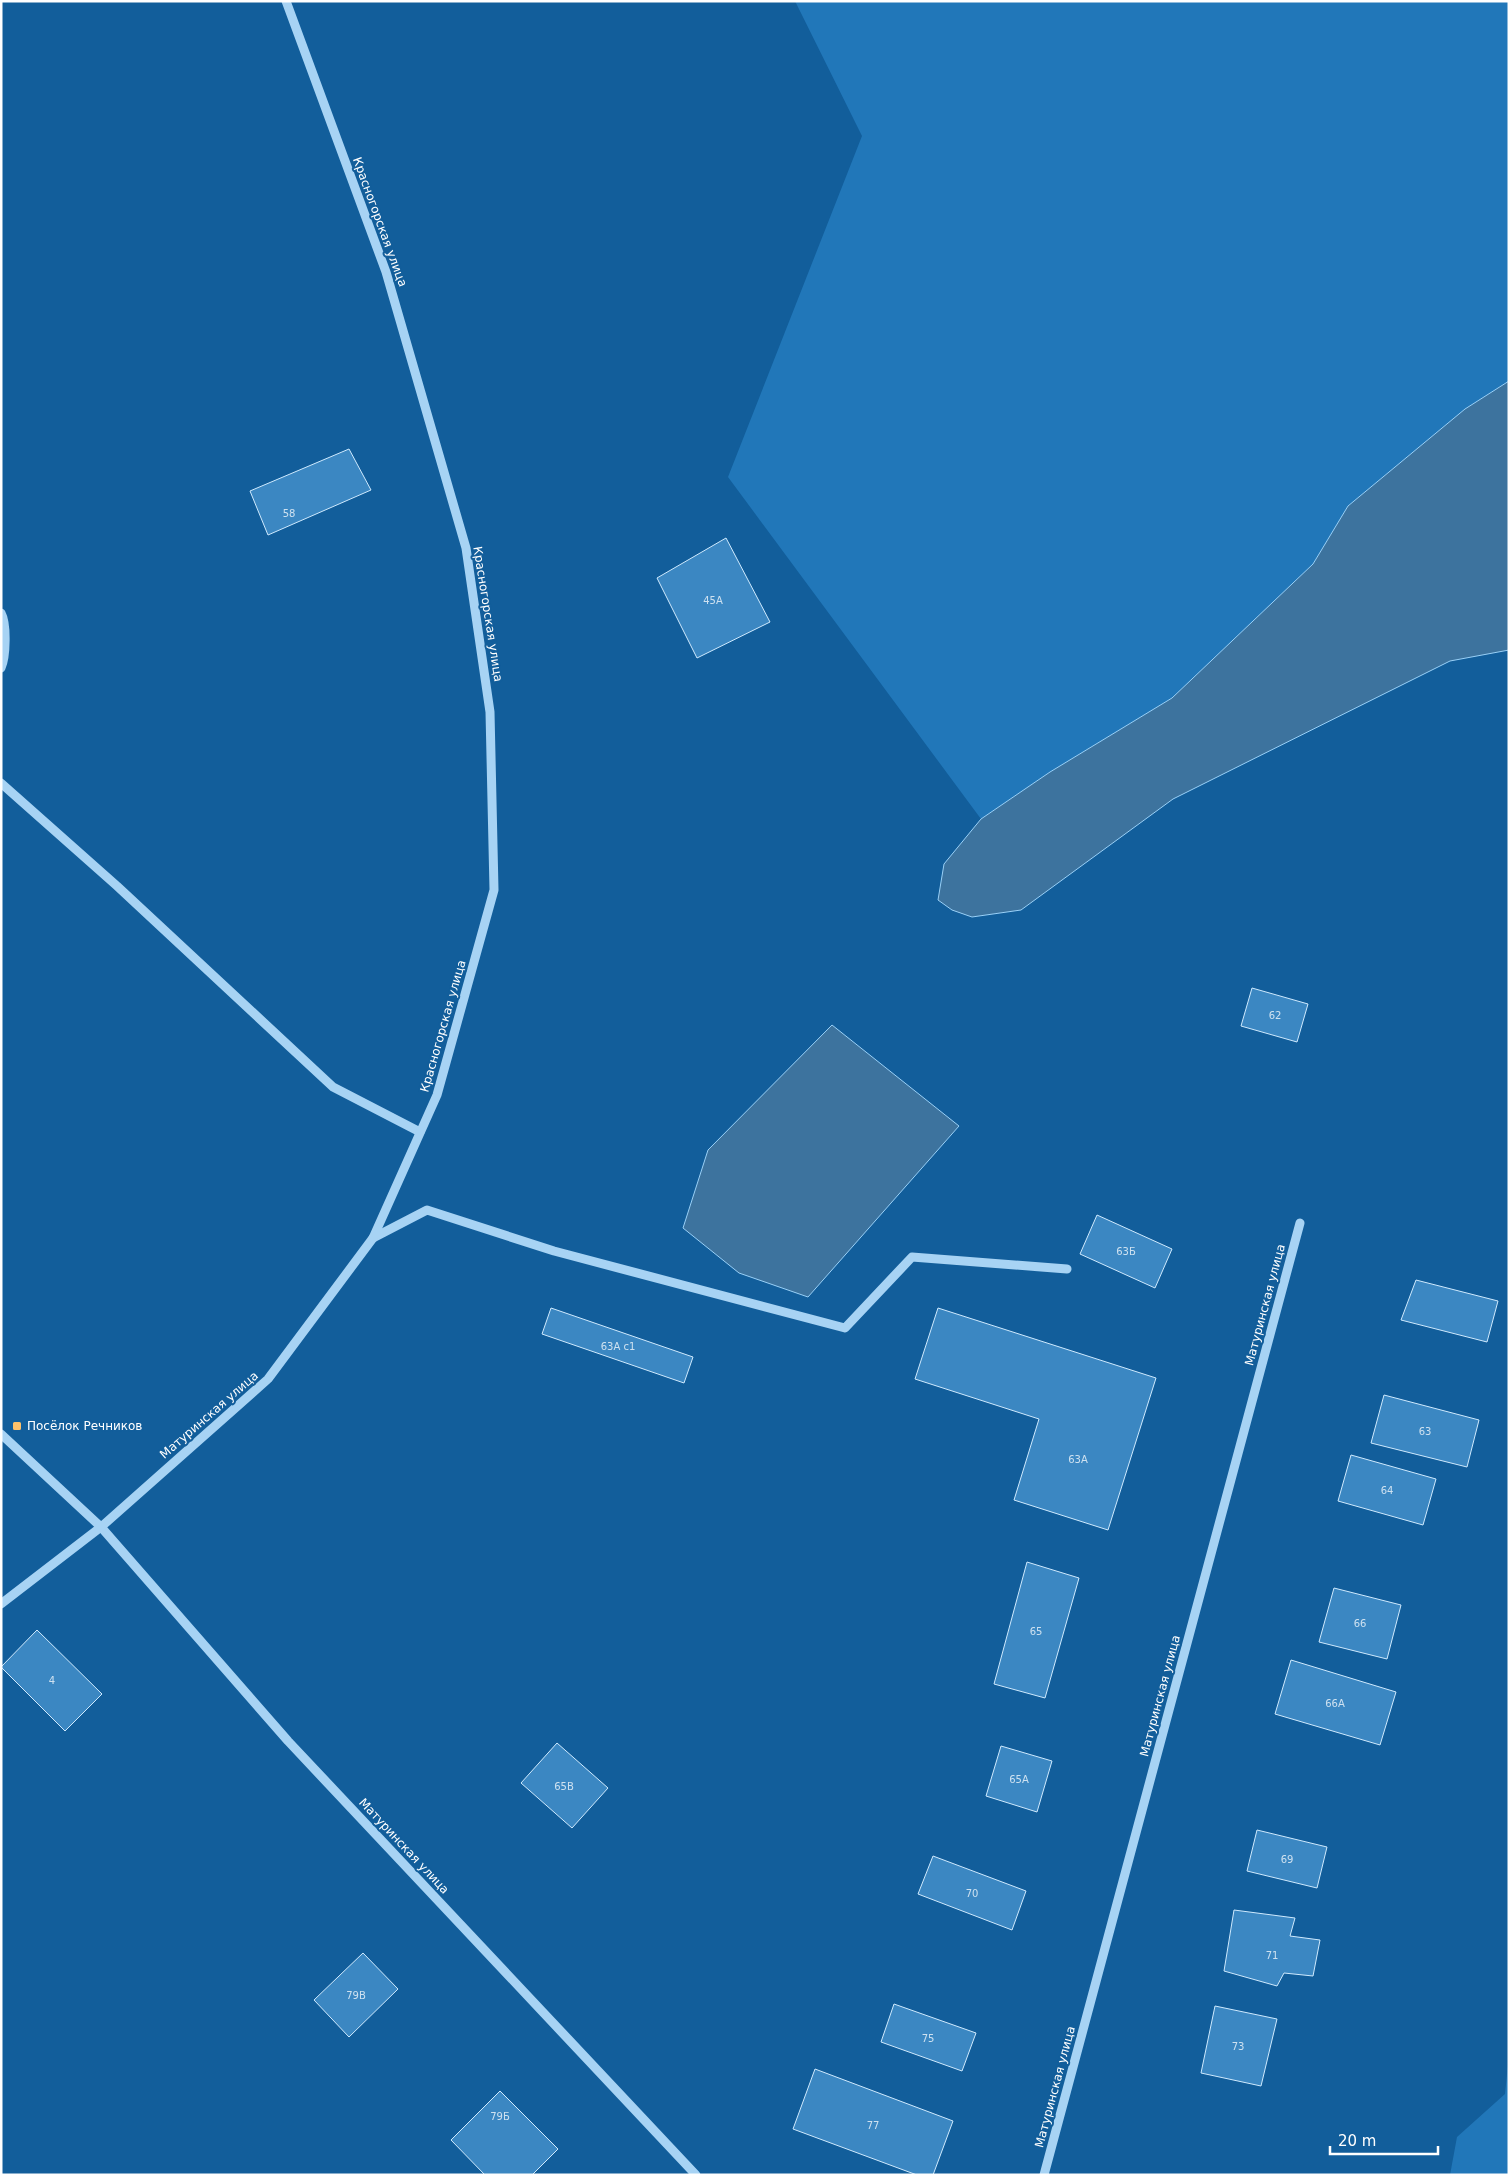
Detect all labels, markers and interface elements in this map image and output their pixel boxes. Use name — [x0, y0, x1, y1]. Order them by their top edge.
street label: Красногорская улица — [350, 155, 410, 289]
house number: 58 — [283, 508, 295, 519]
street label: Красногорская улица — [470, 545, 506, 683]
house number: 45А — [703, 595, 723, 606]
street label: Красногорская улица — [417, 958, 469, 1094]
house number: 62 — [1269, 1010, 1281, 1021]
street label: Матуринская улица — [1242, 1243, 1288, 1367]
house number: 63Б — [1116, 1246, 1136, 1257]
house number: 63А с1 — [601, 1341, 635, 1352]
street label: Матуринская улица — [157, 1369, 261, 1461]
place label: Посёлок Речников — [27, 1419, 142, 1433]
marker: Посёлок Речников — [11, 1420, 23, 1432]
house number: 63 — [1419, 1426, 1431, 1437]
house number: 63А — [1068, 1454, 1088, 1465]
house number: 64 — [1381, 1485, 1393, 1496]
house number: 66 — [1354, 1618, 1366, 1629]
house number: 65 — [1030, 1626, 1042, 1637]
street label: Матуринская улица — [1137, 1634, 1183, 1758]
house number: 4 — [49, 1675, 55, 1686]
house number: 66А — [1325, 1698, 1345, 1709]
house number: 65А — [1009, 1774, 1029, 1785]
house number: 65В — [554, 1781, 574, 1792]
street label: Матуринская улица — [356, 1795, 452, 1897]
house number: 69 — [1281, 1854, 1293, 1865]
house number: 70 — [966, 1888, 978, 1899]
house number: 71 — [1266, 1950, 1278, 1961]
house number: 79В — [346, 1990, 366, 2001]
street label: Матуринская улица — [1032, 2025, 1078, 2149]
house number: 75 — [922, 2033, 934, 2044]
house number: 73 — [1232, 2041, 1244, 2052]
house number: 79Б — [490, 2111, 510, 2122]
house number: 77 — [867, 2120, 879, 2131]
scale bar — [1330, 2124, 1438, 2156]
text: 20 m — [1338, 2132, 1376, 2150]

